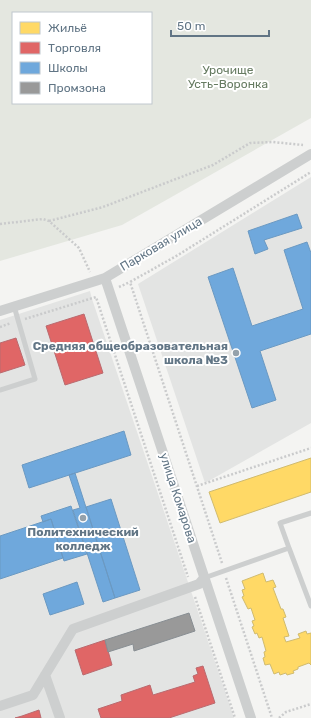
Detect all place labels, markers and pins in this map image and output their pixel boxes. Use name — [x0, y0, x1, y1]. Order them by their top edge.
place label: Средняя общеобразовательная школа №3 — [33, 339, 228, 367]
marker: Средняя общеобразовательная школа №3 — [231, 348, 241, 358]
marker: Политехнический колледж — [78, 513, 88, 523]
place label: Политехнический колледж — [27, 525, 139, 553]

